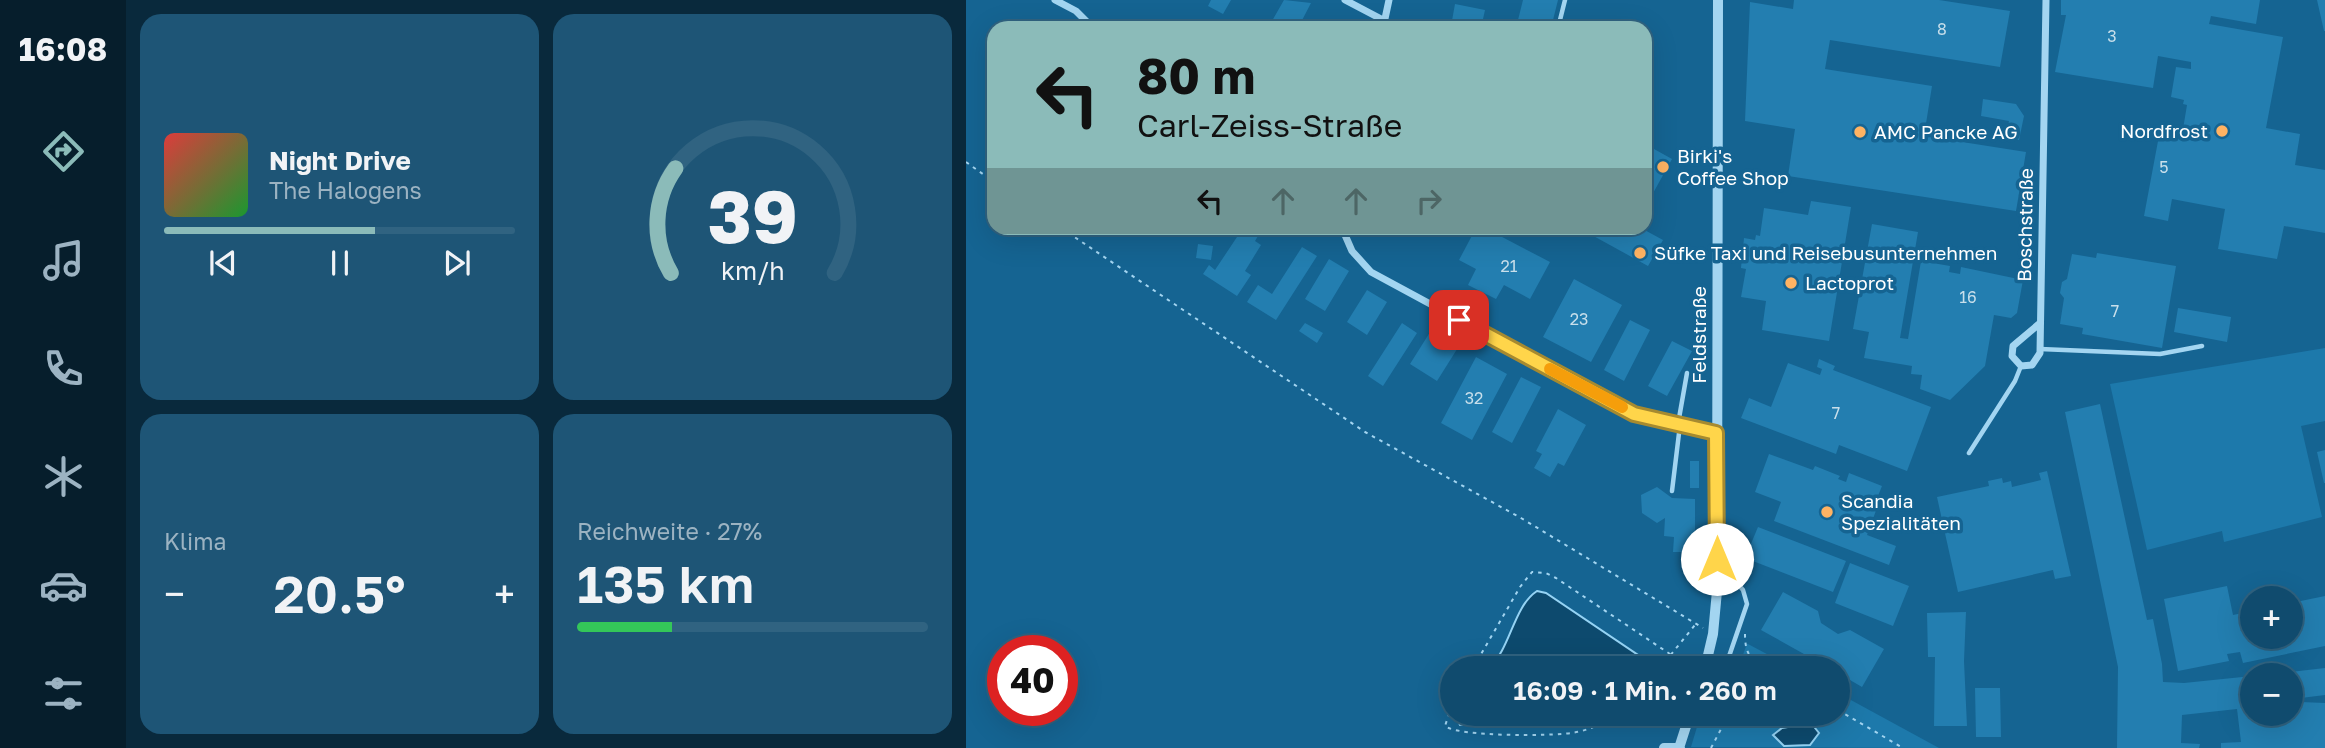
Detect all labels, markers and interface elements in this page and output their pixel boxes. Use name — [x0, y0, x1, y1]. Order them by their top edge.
house number: 8 — [1937, 19, 1947, 39]
house number: 3 — [2107, 26, 2117, 46]
text: 16:08 — [19, 30, 107, 68]
text: 80 m — [1137, 46, 1255, 105]
icon: left — [1022, 49, 1113, 140]
text: Carl-Zeiss-Straße — [1137, 106, 1402, 144]
place label: Nordfrost — [2120, 119, 2208, 142]
place label: AMC Pancke AG — [1874, 120, 2018, 143]
marker: Nordfrost — [2214, 123, 2230, 139]
marker: AMC Pancke AG — [1852, 124, 1868, 140]
icon: directions — [39, 127, 88, 176]
place label: Birki's Coffee Shop — [1677, 144, 1789, 189]
text: Night Drive — [269, 145, 411, 176]
house number: 5 — [2159, 157, 2169, 177]
marker: Birki's Coffee Shop — [1655, 159, 1671, 175]
street label: Boschstraße — [2012, 168, 2037, 282]
text: 39 — [707, 173, 798, 260]
text: The Halogens — [269, 176, 422, 204]
icon: left — [1191, 182, 1229, 220]
icon: ahead — [1264, 182, 1302, 220]
icon: ahead — [1337, 182, 1375, 220]
icon: right — [1410, 182, 1448, 220]
icon: music — [39, 236, 88, 285]
place label: Süfke Taxi und Reisebusunternehmen — [1654, 241, 1998, 264]
icon: previous — [204, 244, 242, 282]
icon: pause — [321, 244, 359, 282]
icon: next — [438, 244, 476, 282]
marker: Süfke Taxi und Reisebusunternehmen — [1632, 245, 1648, 261]
text: km/h — [721, 255, 784, 286]
house number: 21 — [1500, 256, 1518, 276]
place label: Lactoprot — [1805, 271, 1894, 294]
marker: Lactoprot — [1783, 275, 1799, 291]
street label: Feldstraße — [1687, 286, 1710, 384]
house number: 16 — [1959, 287, 1977, 307]
pin — [1429, 290, 1489, 350]
icon: arrive — [1440, 301, 1478, 339]
house number: 7 — [2111, 301, 2119, 321]
house number: 23 — [1570, 309, 1588, 329]
icon: phone — [39, 344, 88, 393]
house number: 32 — [1465, 388, 1483, 408]
house number: 7 — [1832, 403, 1840, 423]
icon: climate — [39, 452, 88, 501]
place label: Scandia Spezialitäten — [1841, 489, 1961, 534]
marker: Scandia Spezialitäten — [1819, 504, 1835, 520]
text: Reichweite · 27% — [577, 517, 762, 545]
position arrow — [1680, 522, 1754, 596]
text: Klima — [164, 527, 227, 555]
text: 135 km — [577, 552, 754, 614]
icon: car — [39, 561, 88, 610]
text: 20.5° — [274, 562, 405, 624]
text: − — [164, 571, 185, 616]
text: + — [494, 571, 515, 616]
map controls — [2240, 586, 2303, 726]
button: + — [2240, 586, 2303, 649]
speed limit sign: 40 — [987, 635, 1078, 726]
button: − — [2240, 663, 2303, 726]
icon: filters — [39, 669, 88, 718]
text: 16:09 · 1 Min. · 260 m — [1513, 675, 1777, 706]

